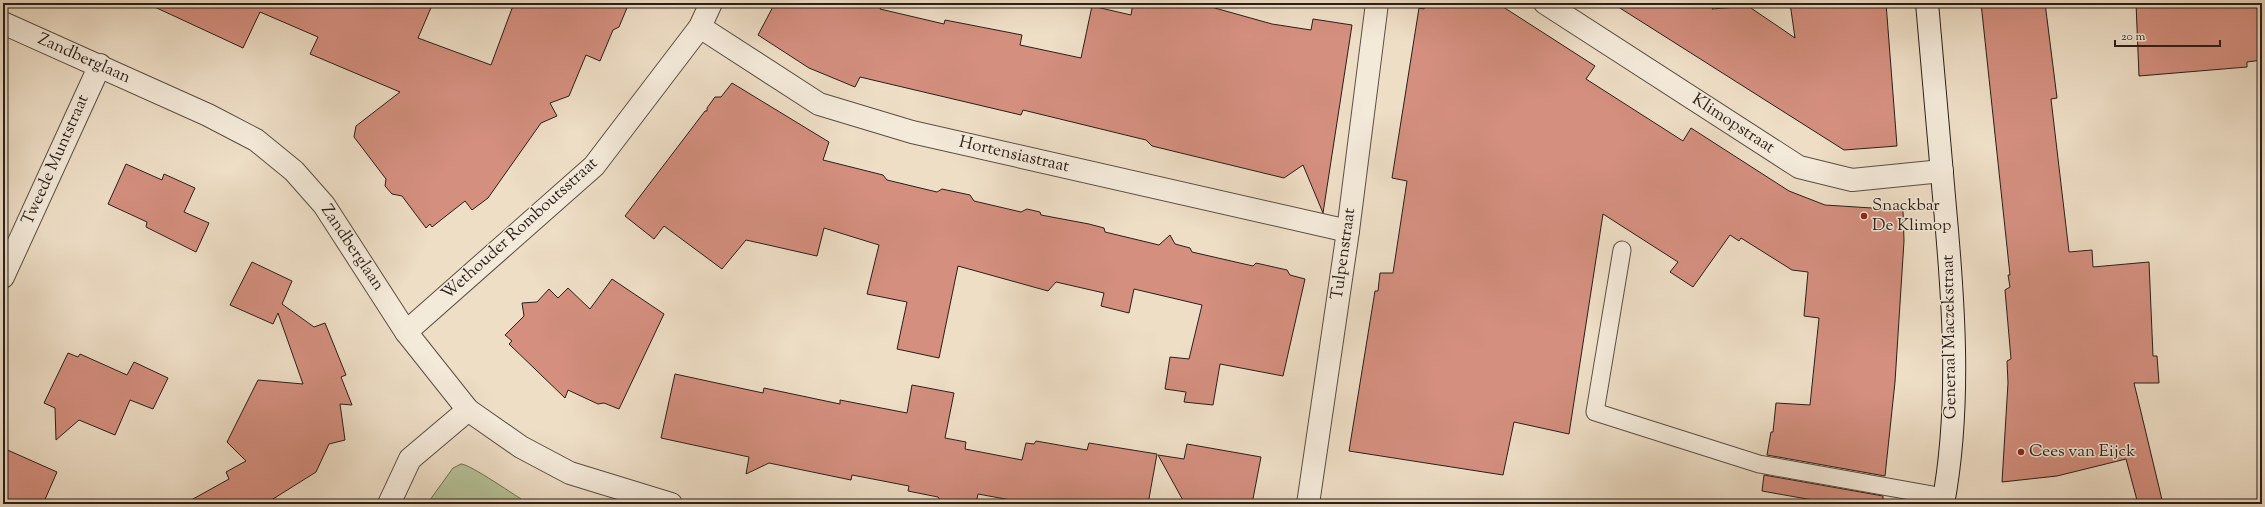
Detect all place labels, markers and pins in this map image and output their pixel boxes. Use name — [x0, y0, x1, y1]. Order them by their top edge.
place label: Snackbar De Klimop — [1872, 194, 1951, 238]
marker: Snackbar De Klimop — [1859, 211, 1869, 221]
place label: Cees van Eijck — [2029, 440, 2135, 464]
marker: Cees van Eijck — [2016, 447, 2026, 457]

